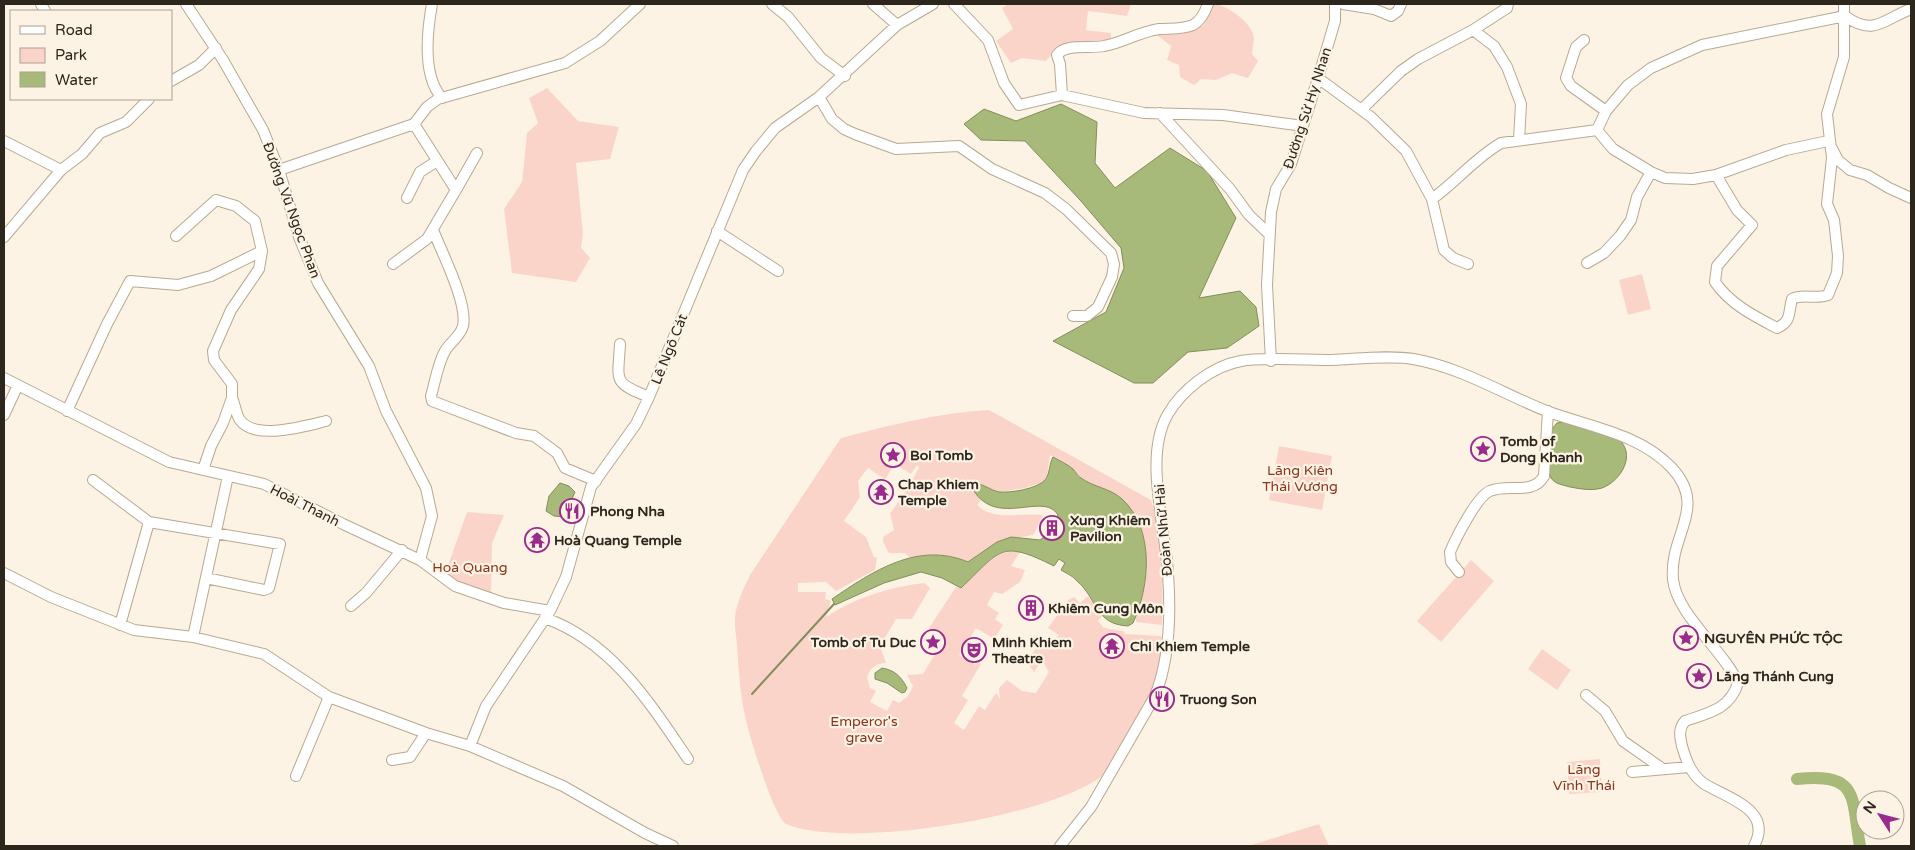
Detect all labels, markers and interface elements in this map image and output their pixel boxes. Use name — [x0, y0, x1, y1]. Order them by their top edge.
legend — [10, 10, 172, 100]
text: Road — [55, 21, 93, 39]
street label: Đường Sử Hy Nhan — [1280, 45, 1335, 171]
text: Park — [55, 46, 87, 64]
text: Water — [55, 71, 98, 89]
street label: Đường Vũ Ngọc Phan — [259, 140, 324, 281]
street label: Lê Ngô Cát — [648, 311, 692, 387]
place label: Tomb of Dong Khanh — [1499, 433, 1583, 466]
place icon: Tomb of Dong Khanh — [1470, 436, 1496, 462]
place icon: Boi Tomb — [880, 442, 906, 468]
place label: Boi Tomb — [910, 447, 973, 464]
park label: Lăng Kiên Thái Vương — [1262, 462, 1338, 495]
place label: Chap Khiem Temple — [897, 476, 979, 509]
temple icon: Chap Khiem Temple — [868, 479, 894, 505]
street label: Hoài Thanh — [267, 481, 342, 530]
street label: Đoàn Nhữ Hài — [1151, 483, 1176, 577]
restaurant icon: Phong Nha — [559, 498, 585, 524]
place label: Phong Nha — [590, 503, 665, 520]
place label: Xung Khiêm Pavilion — [1070, 512, 1151, 545]
building icon: Xung Khiêm Pavilion — [1039, 515, 1065, 541]
temple icon: Hoà Quang Temple — [524, 527, 550, 553]
place label: Hoà Quang Temple — [554, 532, 682, 549]
park label: Hoà Quang — [432, 559, 508, 576]
building icon: Khiêm Cung Môn — [1018, 595, 1044, 621]
place label: Khiêm Cung Môn — [1048, 600, 1163, 617]
place icon: NGUYÊN PHỨC TỘC — [1673, 625, 1699, 651]
place icon: Tomb of Tu Duc — [920, 629, 946, 655]
place label: NGUYÊN PHỨC TỘC — [1704, 630, 1843, 647]
temple icon: Chi Khiem Temple — [1099, 633, 1125, 659]
place label: Tomb of Tu Duc — [810, 634, 917, 651]
place label: Minh Khiem Theatre — [991, 634, 1072, 667]
theatre icon: Minh Khiem Theatre — [961, 637, 987, 663]
place label: Chi Khiem Temple — [1130, 638, 1250, 655]
place icon: Lăng Thánh Cung — [1686, 663, 1712, 689]
place label: Lăng Thánh Cung — [1716, 668, 1834, 685]
restaurant icon: Truong Son — [1149, 686, 1175, 712]
place label: Truong Son — [1179, 691, 1257, 708]
park label: Emperor's grave — [830, 713, 898, 746]
park label: Lăng Vĩnh Thái — [1553, 761, 1615, 794]
north arrow — [1855, 790, 1905, 840]
text: N — [1860, 798, 1880, 817]

